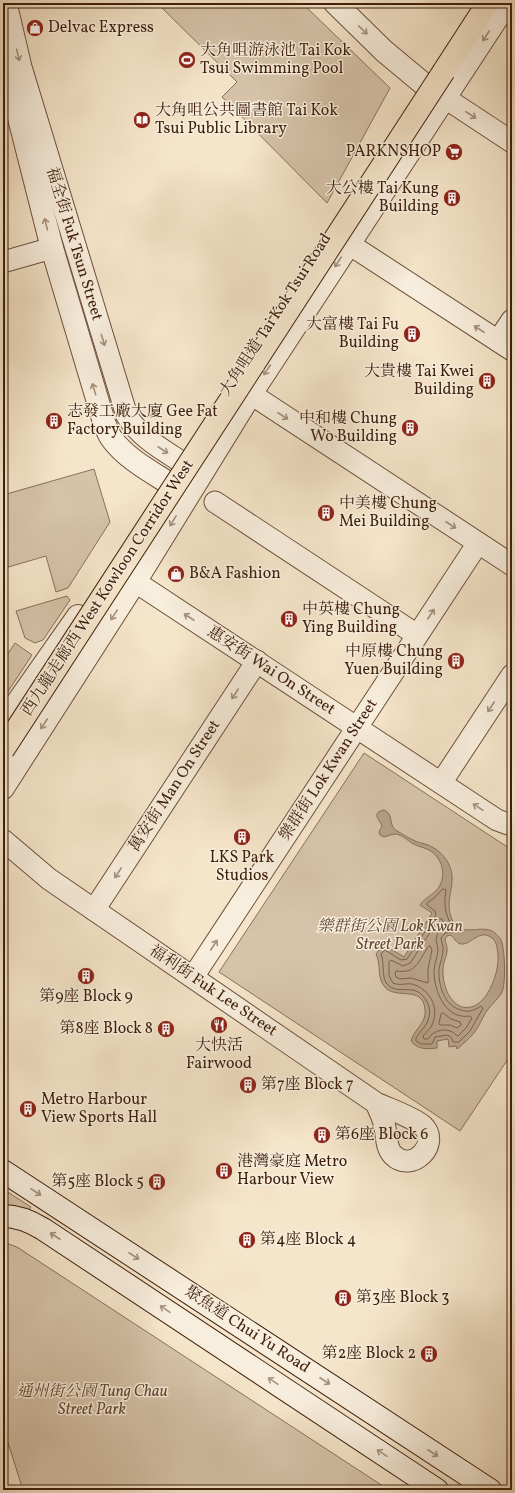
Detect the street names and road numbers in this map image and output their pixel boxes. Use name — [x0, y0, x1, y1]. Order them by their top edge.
street label: 福全街 Fuk Tsun Street — [40, 165, 108, 324]
street label: 大角咀道 Tai Kok Tsui Road — [215, 229, 337, 401]
street label: 西九龍走廊西 West Kowloon Corridor West — [17, 455, 200, 720]
street label: 惠安街 Wai On Street — [203, 621, 340, 721]
street label: 樂群街 Lok Kwan Street — [275, 694, 383, 845]
street label: 萬安街 Man On Street — [124, 715, 226, 856]
street label: 福利街 Fuk Lee Street — [145, 940, 282, 1042]
street label: 聚魚道 Chui Yu Road — [180, 1281, 314, 1379]

